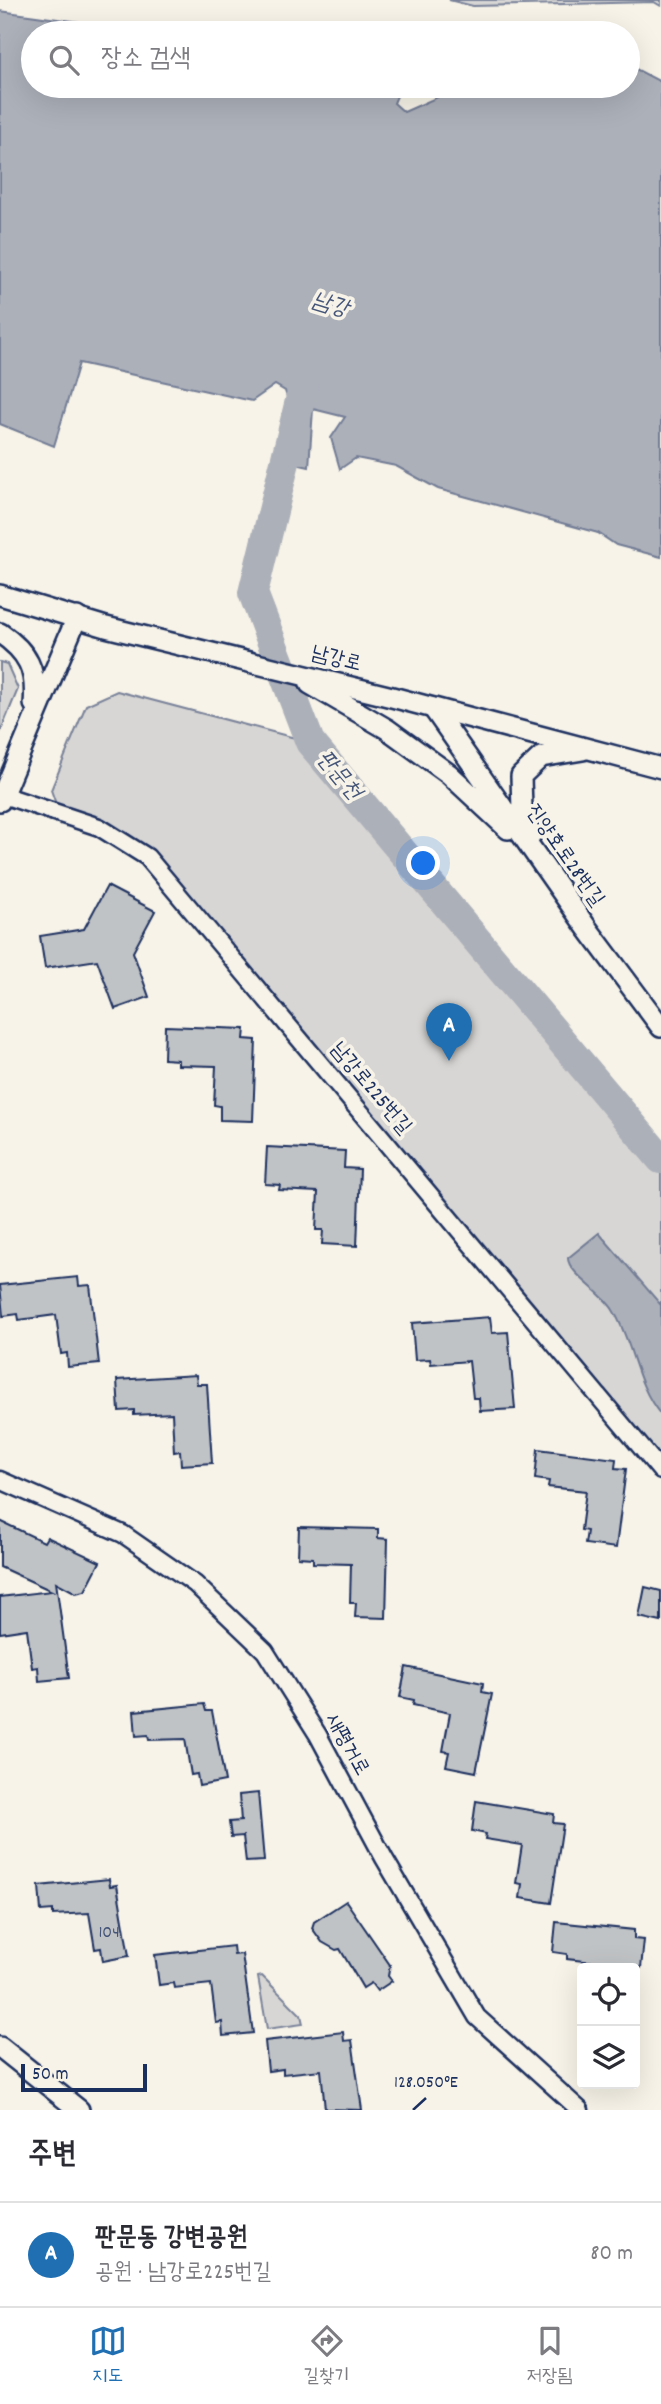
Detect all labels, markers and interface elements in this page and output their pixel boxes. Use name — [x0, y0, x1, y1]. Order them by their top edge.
search box — [21, 21, 640, 98]
icon: search — [45, 41, 83, 79]
text: 장소 검색 — [101, 41, 191, 78]
water label: 남강 — [307, 285, 355, 328]
street label: 남강로 — [308, 639, 364, 681]
water label: 판문천 — [308, 744, 370, 810]
street label: 진양호로28번길 — [518, 799, 610, 913]
your location — [406, 846, 440, 880]
pin: A — [426, 1003, 472, 1061]
street label: 남강로225번길 — [322, 1036, 418, 1142]
street label: 새평거로 — [316, 1708, 376, 1782]
house number: 104 — [98, 1921, 120, 1946]
map controls — [577, 1963, 640, 2089]
button: locate — [577, 1963, 640, 2026]
button: layers — [577, 2026, 640, 2089]
scale bar — [21, 2061, 147, 2093]
text: 50 m — [32, 2062, 69, 2089]
text: 128.050°E — [394, 2071, 458, 2096]
text: 주변 — [28, 2135, 76, 2178]
text: 판문동 강변공원 — [95, 2220, 247, 2257]
text: A — [45, 2238, 57, 2271]
text: 80 m — [590, 2238, 633, 2271]
text: 공원 · 남강로225번길 — [95, 2257, 271, 2290]
tab: 지도 — [89, 2322, 127, 2391]
tab: 길찾기 — [304, 2322, 349, 2391]
tab: 저장됨 — [527, 2322, 572, 2391]

